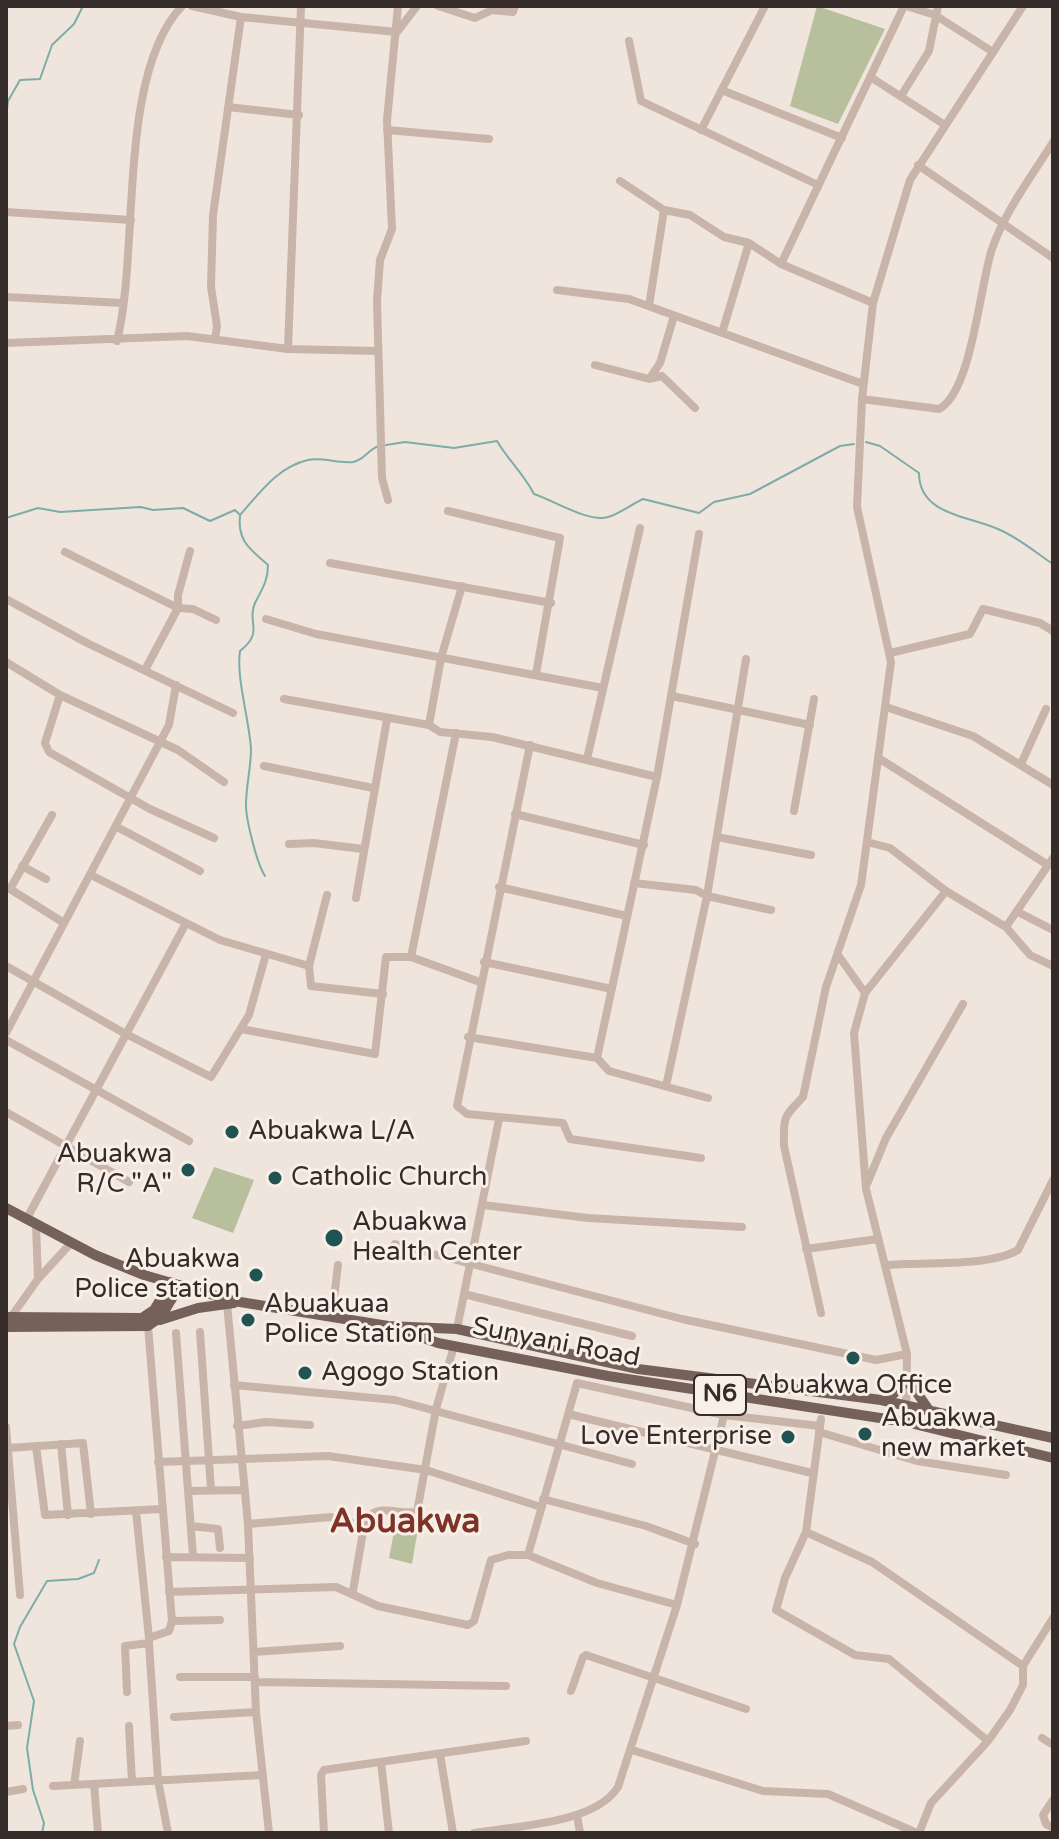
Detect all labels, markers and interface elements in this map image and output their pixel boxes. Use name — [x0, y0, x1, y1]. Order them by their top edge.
place label: Abuakwa L/A — [248, 1116, 415, 1148]
marker: Abuakwa L/A — [223, 1123, 241, 1141]
place label: Abuakwa R/C "A" — [57, 1139, 172, 1200]
marker: Abuakwa R/C "A" — [179, 1161, 197, 1179]
place label: Catholic Church — [291, 1162, 487, 1194]
marker: Catholic Church — [266, 1169, 284, 1187]
place label: Abuakwa Health Center — [352, 1207, 522, 1268]
marker: Abuakwa Health Center — [323, 1227, 345, 1249]
place label: Abuakwa Police station — [74, 1244, 240, 1306]
marker: Abuakwa Police station — [247, 1266, 265, 1284]
place label: Abuakuaa Police Station — [264, 1289, 433, 1350]
marker: Abuakuaa Police Station — [239, 1311, 257, 1329]
street label: Sunyani Road — [470, 1311, 642, 1375]
marker: Abuakwa Office — [844, 1349, 862, 1367]
place label: Agogo Station — [321, 1357, 499, 1389]
marker: Agogo Station — [296, 1364, 314, 1382]
place label: Abuakwa Office — [754, 1370, 952, 1402]
road number: N6 — [694, 1375, 746, 1415]
place label: Abuakwa new market — [881, 1403, 1026, 1464]
place label: Love Enterprise — [580, 1421, 772, 1453]
marker: Abuakwa new market — [856, 1425, 874, 1443]
marker: Love Enterprise — [779, 1428, 797, 1446]
district label: Abuakwa — [330, 1503, 480, 1543]

